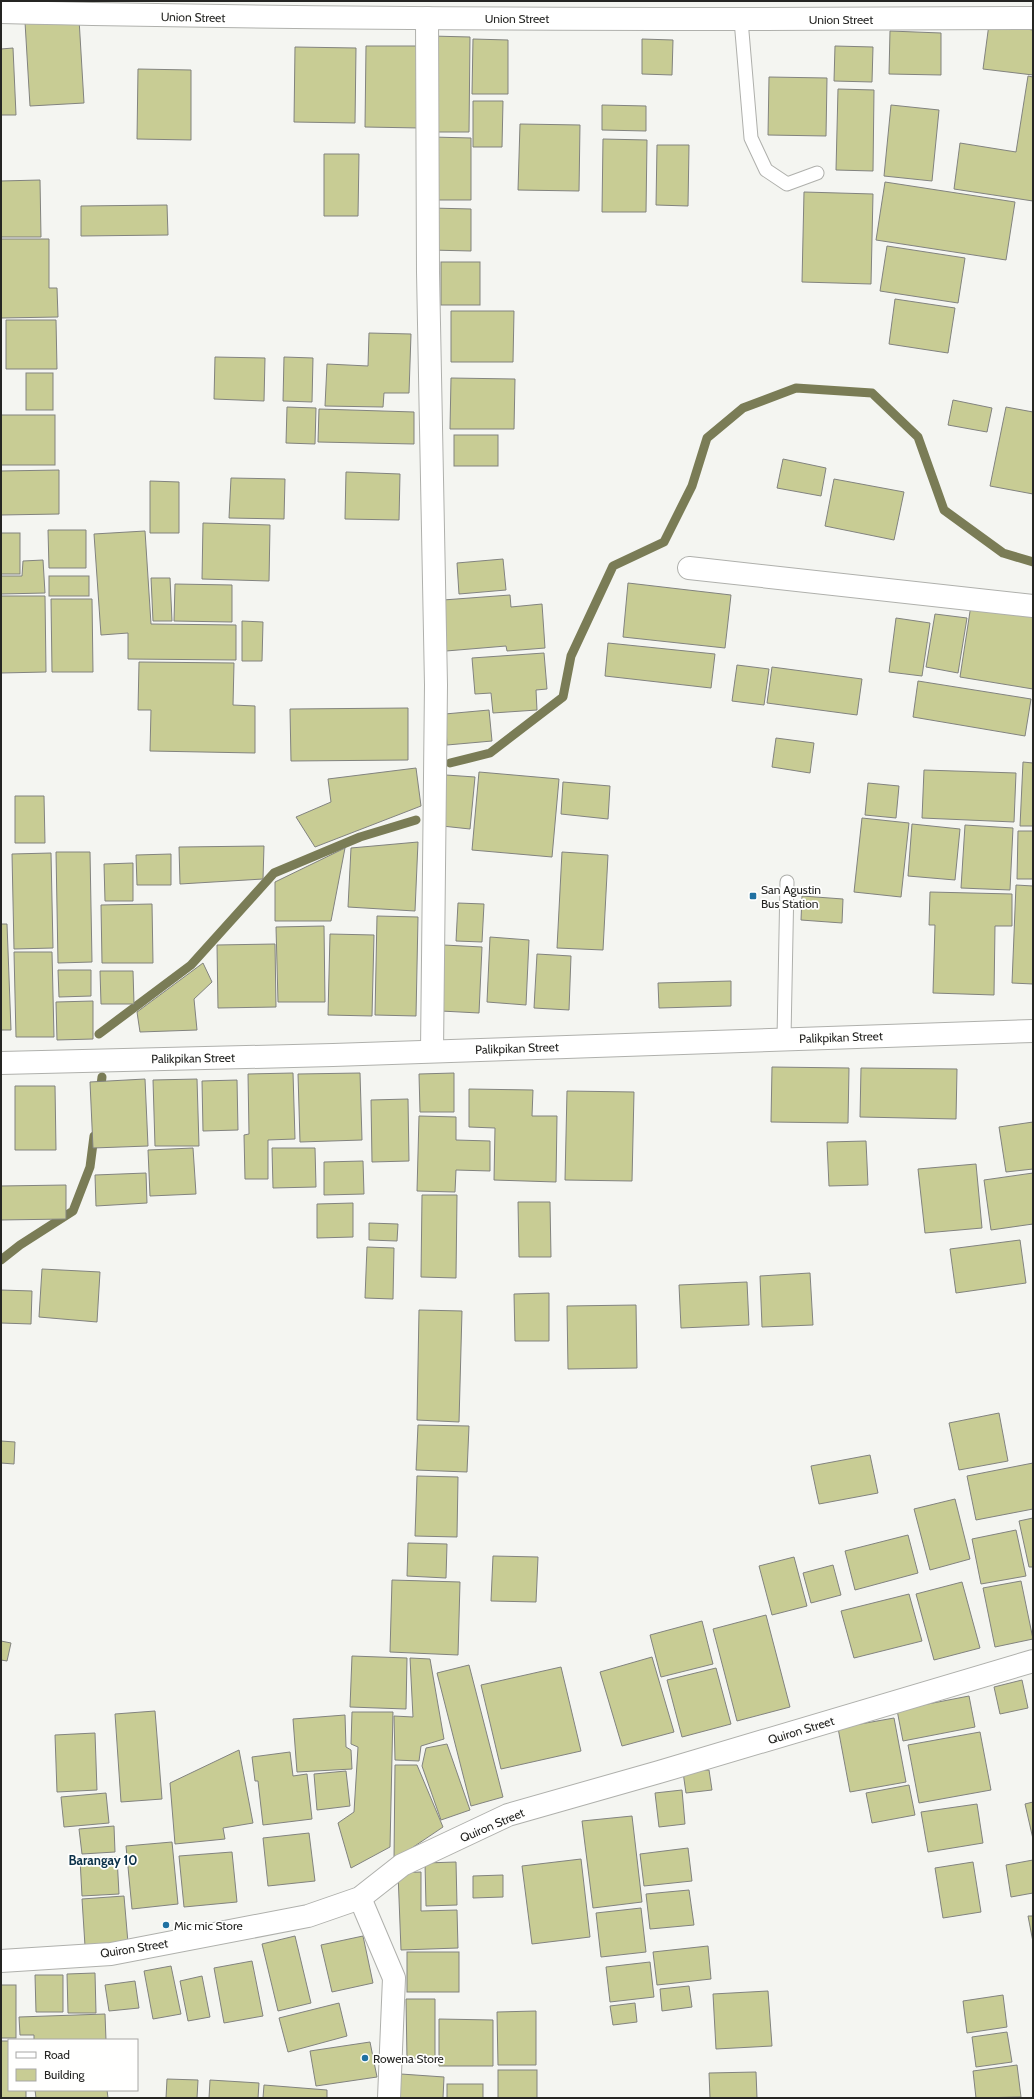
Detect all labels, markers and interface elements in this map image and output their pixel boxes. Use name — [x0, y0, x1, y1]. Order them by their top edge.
street label: Union Street — [161, 9, 225, 25]
street label: Union Street — [485, 11, 549, 26]
street label: Union Street — [809, 12, 873, 27]
place label: San Agustin Bus Station — [761, 882, 821, 911]
marker: San Agustin Bus Station — [748, 891, 758, 901]
street label: Palikpikan Street — [799, 1028, 883, 1046]
street label: Palikpikan Street — [475, 1039, 559, 1057]
street label: Palikpikan Street — [151, 1050, 235, 1066]
street label: Quiron Street — [766, 1713, 836, 1747]
street label: Quiron Street — [458, 1805, 526, 1845]
district label: Barangay 10 — [68, 1852, 138, 1868]
place label: Mic mic Store — [174, 1918, 243, 1933]
marker: Mic mic Store — [161, 1920, 171, 1930]
street label: Quiron Street — [99, 1935, 169, 1961]
legend — [8, 2039, 138, 2091]
text: Road — [44, 2047, 70, 2062]
place label: Rowena Store — [373, 2051, 444, 2066]
marker: Rowena Store — [360, 2053, 370, 2063]
text: Building — [44, 2067, 86, 2082]

